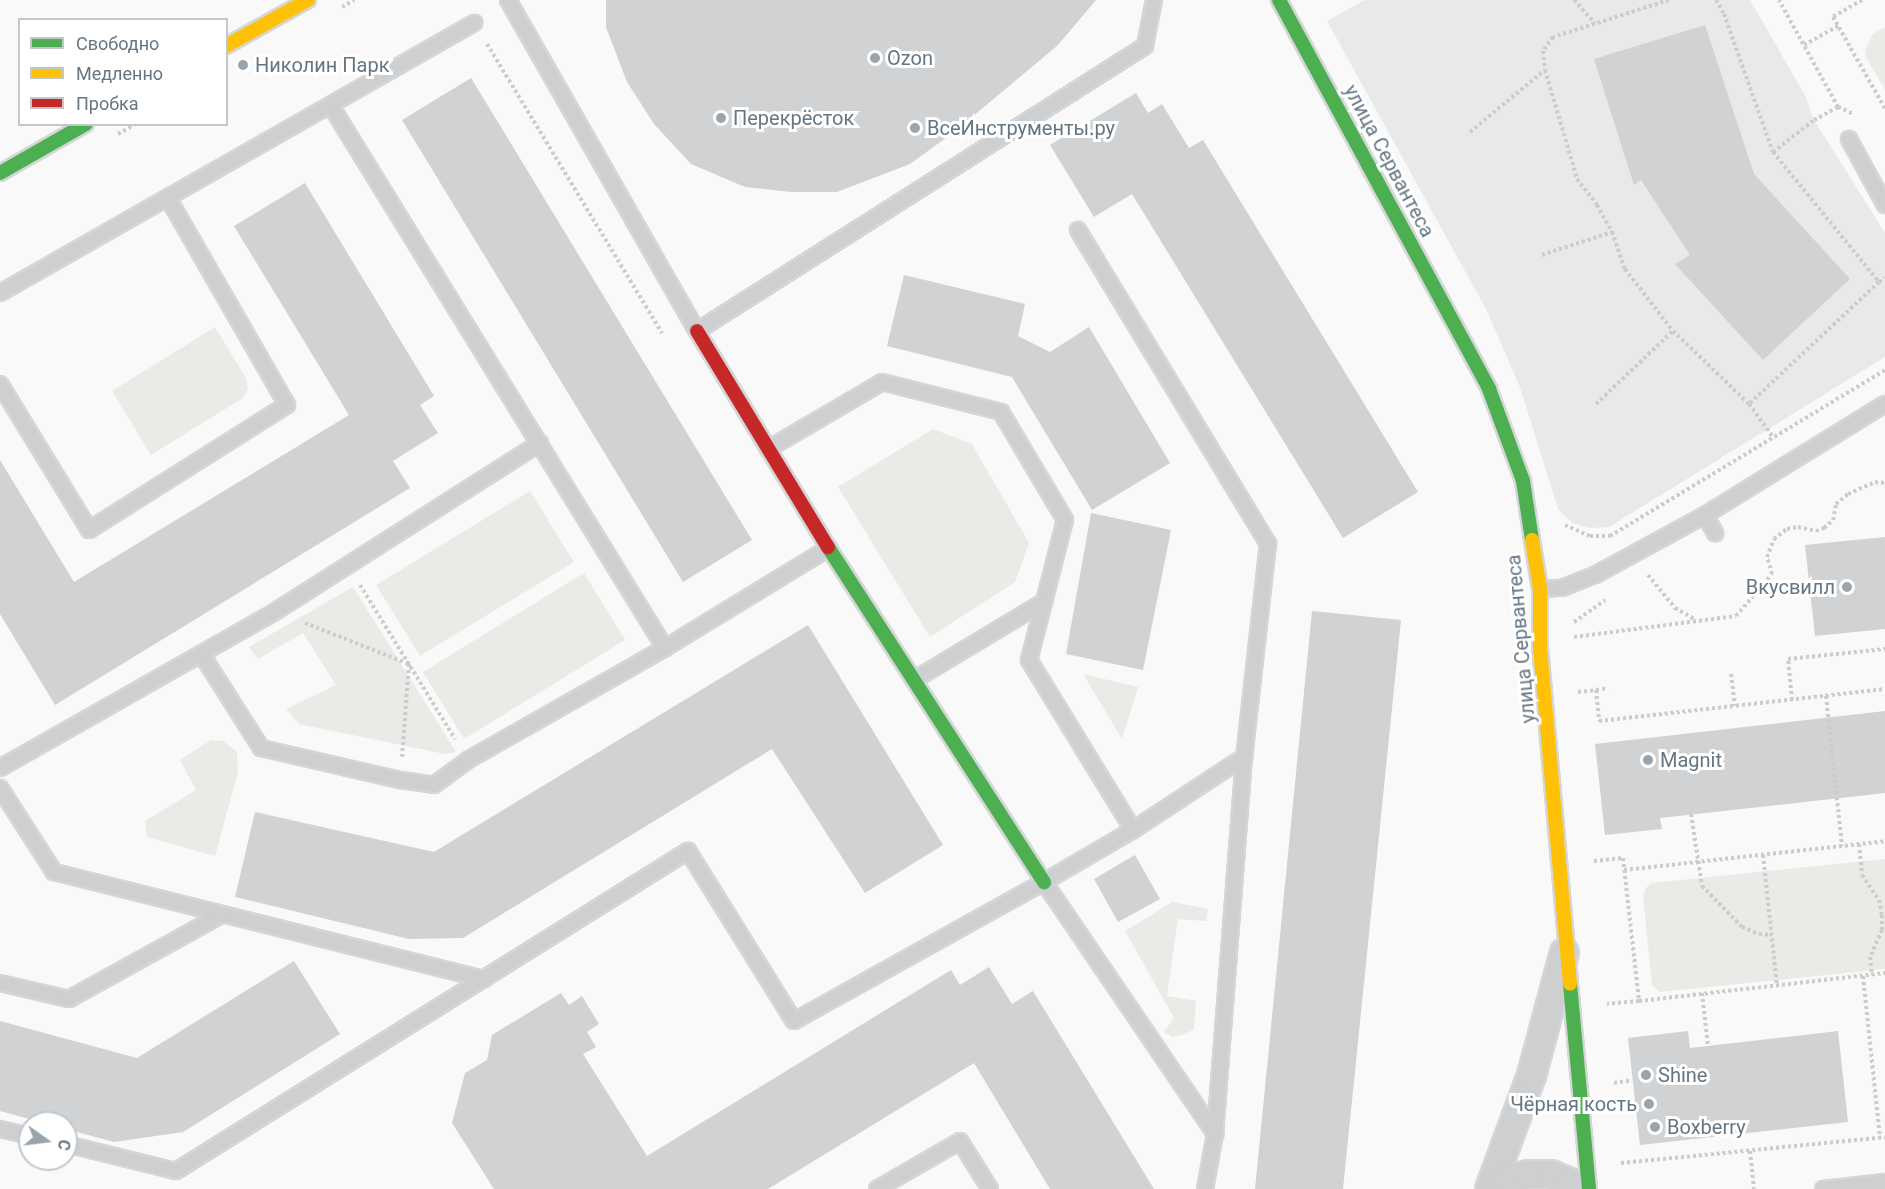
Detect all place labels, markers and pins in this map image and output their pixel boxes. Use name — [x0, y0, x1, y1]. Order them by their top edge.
place label: Ozon — [887, 46, 933, 70]
marker: Ozon — [868, 51, 882, 65]
place label: Николин Парк — [255, 53, 389, 77]
marker: Николин Парк — [236, 58, 250, 72]
place label: Перекрёсток — [733, 106, 854, 130]
marker: Перекрёсток — [714, 111, 728, 125]
place label: ВсеИнструменты.ру — [927, 116, 1115, 140]
marker: ВсеИнструменты.ру — [908, 121, 922, 135]
place label: Вкусвилл — [1746, 575, 1835, 599]
marker: Вкусвилл — [1840, 580, 1854, 594]
place label: Magnit — [1660, 748, 1722, 772]
marker: Magnit — [1641, 753, 1655, 767]
place label: Shine — [1658, 1063, 1707, 1087]
marker: Shine — [1639, 1068, 1653, 1082]
place label: Чёрная кость — [1510, 1092, 1637, 1116]
marker: Чёрная кость — [1642, 1097, 1656, 1111]
place label: Boxberry — [1667, 1115, 1746, 1139]
marker: Boxberry — [1648, 1120, 1662, 1134]

